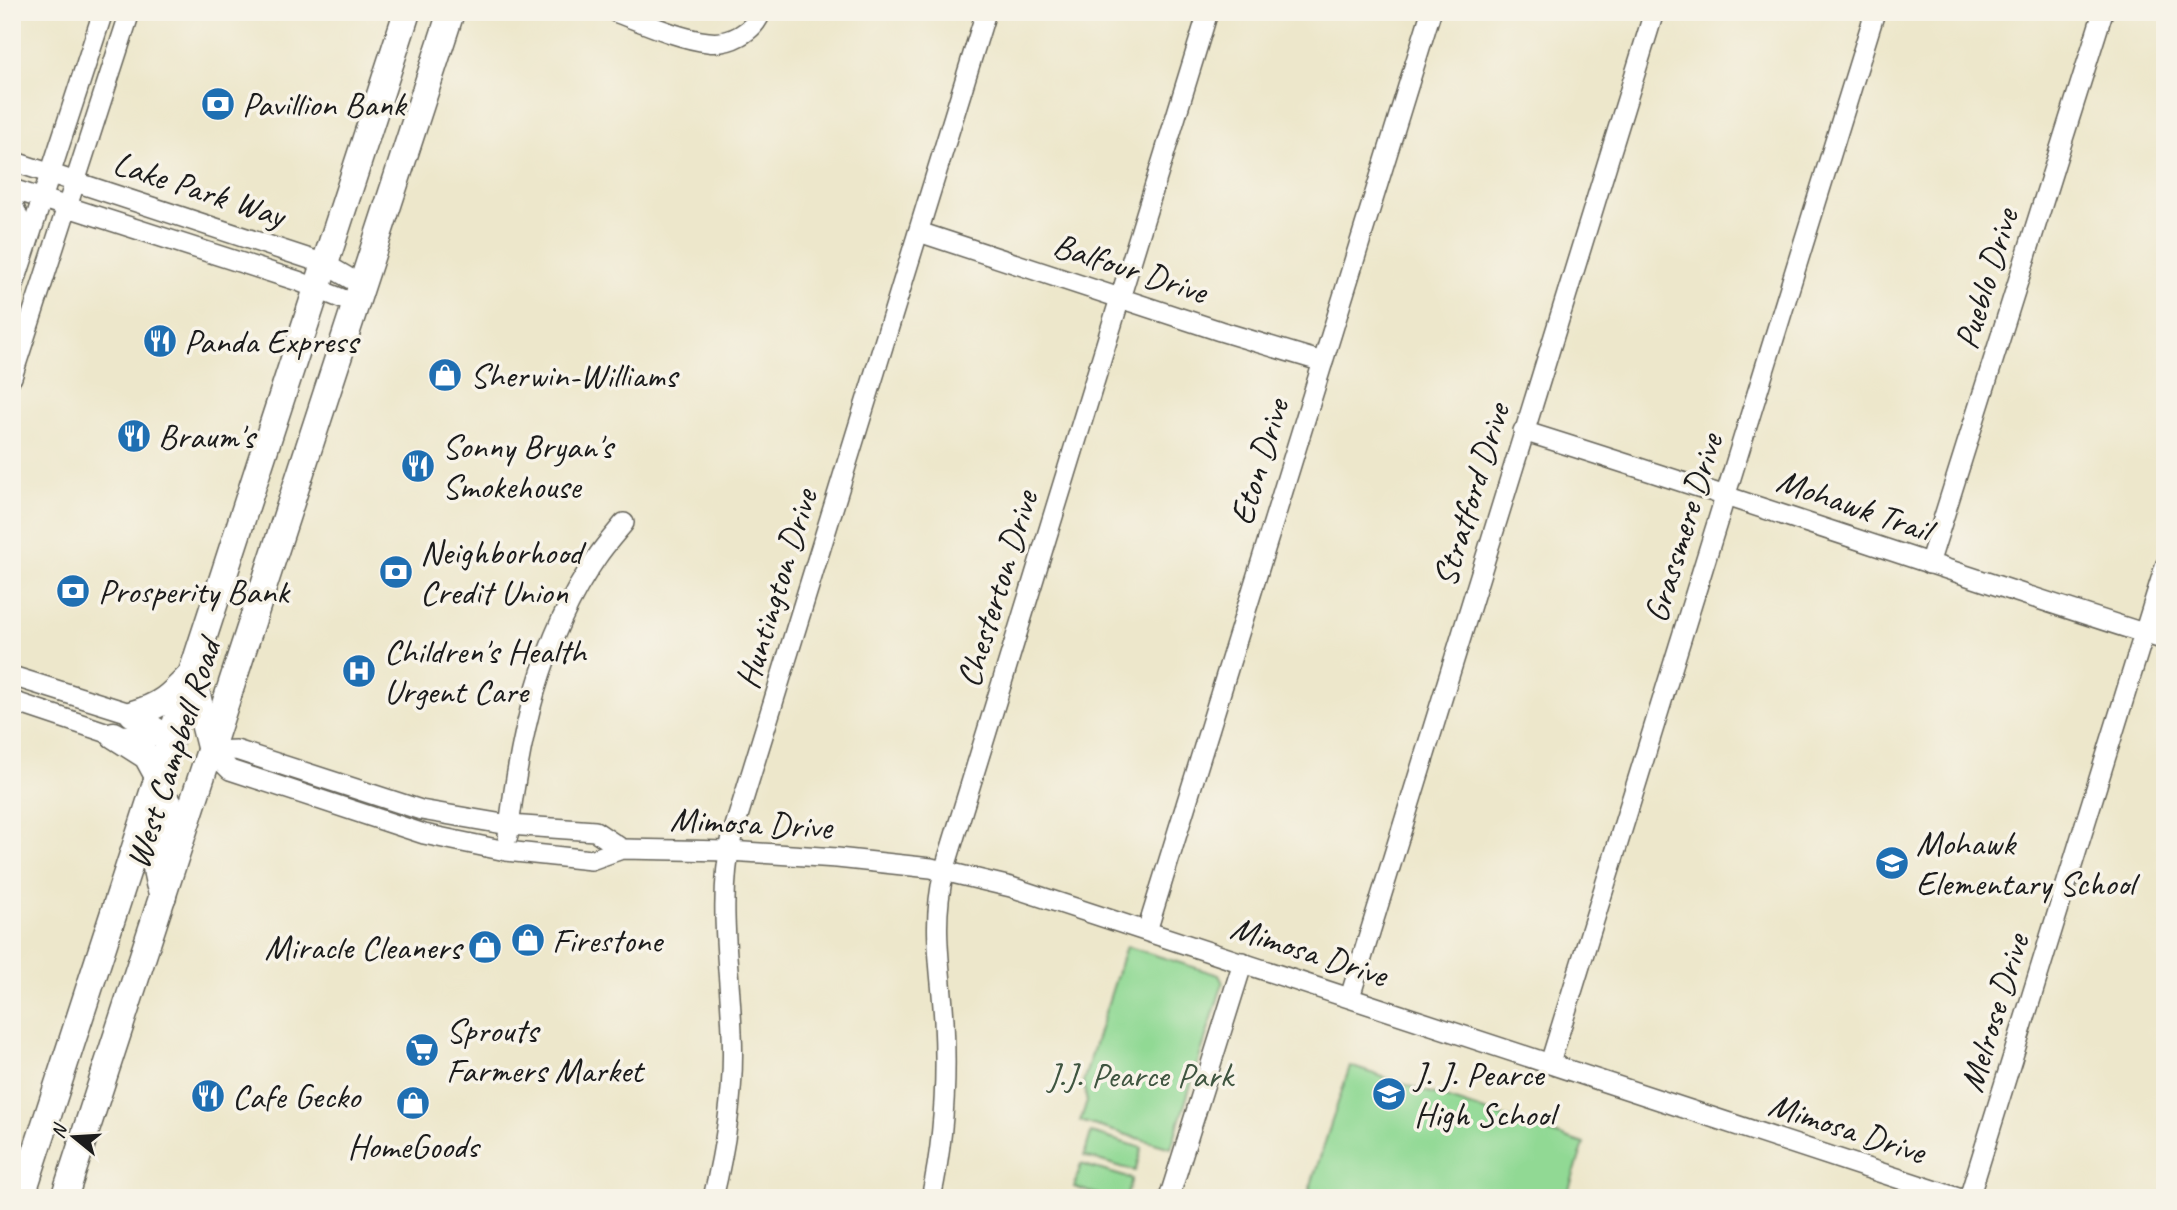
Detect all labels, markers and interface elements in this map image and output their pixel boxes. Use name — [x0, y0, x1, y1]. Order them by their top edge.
place label: Pavillion Bank — [242, 82, 408, 127]
bank icon: Pavillion Bank — [199, 85, 237, 123]
street label: Lake Park Way — [108, 140, 293, 239]
street label: Pueblo Drive — [1943, 201, 2029, 355]
street label: Balfour Drive — [1048, 222, 1215, 315]
place label: Panda Express — [184, 319, 361, 364]
restaurant icon: Panda Express — [141, 322, 179, 360]
place label: Sherwin-Williams — [470, 353, 680, 398]
shop icon: Sherwin-Williams — [426, 356, 464, 394]
street label: Eton Drive — [1219, 391, 1300, 530]
street label: Stratford Drive — [1422, 396, 1521, 592]
place label: Braum's — [158, 414, 257, 459]
restaurant icon: Braum's — [115, 417, 153, 455]
place label: Sonny Bryan's Smokehouse — [442, 424, 616, 509]
street label: Grassmere Drive — [1633, 426, 1734, 628]
restaurant icon: Sonny Bryan's Smokehouse — [399, 447, 437, 485]
street label: Mohawk Trail — [1771, 458, 1943, 554]
street label: Huntington Drive — [724, 482, 828, 694]
street label: Chesterton Drive — [946, 483, 1049, 692]
place label: Neighborhood Credit Union — [420, 530, 587, 615]
bank icon: Neighborhood Credit Union — [377, 553, 415, 591]
place label: Prosperity Bank — [98, 569, 291, 614]
bank icon: Prosperity Bank — [54, 572, 92, 610]
street label: West Campbell Road — [115, 629, 233, 874]
place label: Children's Health Urgent Care — [384, 629, 588, 714]
hospital icon: Children's Health Urgent Care — [340, 652, 378, 690]
street label: Mimosa Drive — [669, 796, 835, 850]
place label: Mohawk Elementary School — [1916, 821, 2141, 906]
school or university icon: Mohawk Elementary School — [1873, 844, 1911, 882]
street label: Mimosa Drive — [1225, 905, 1395, 998]
place label: Firestone — [552, 918, 664, 963]
shop icon: Firestone — [509, 921, 547, 959]
place label: Miracle Cleaners — [265, 925, 464, 970]
street label: Melrose Drive — [1949, 926, 2040, 1097]
shop icon: Miracle Cleaners — [466, 928, 504, 966]
place label: Sprouts Farmers Market — [446, 1008, 646, 1093]
supermarket icon: Sprouts Farmers Market — [403, 1031, 441, 1069]
place label: J. J. Pearce High School — [1412, 1052, 1560, 1137]
park label: J.J. Pearce Park — [1046, 1053, 1236, 1098]
place label: Cafe Gecko — [232, 1074, 362, 1119]
school or university icon: J. J. Pearce High School — [1370, 1075, 1408, 1113]
restaurant icon: Cafe Gecko — [189, 1077, 227, 1115]
street label: Mimosa Drive — [1763, 1082, 1933, 1175]
shop icon: HomeGoods — [394, 1084, 432, 1122]
north arrow — [38, 1102, 108, 1172]
text: N — [46, 1120, 73, 1141]
place label: HomeGoods — [348, 1124, 481, 1169]

